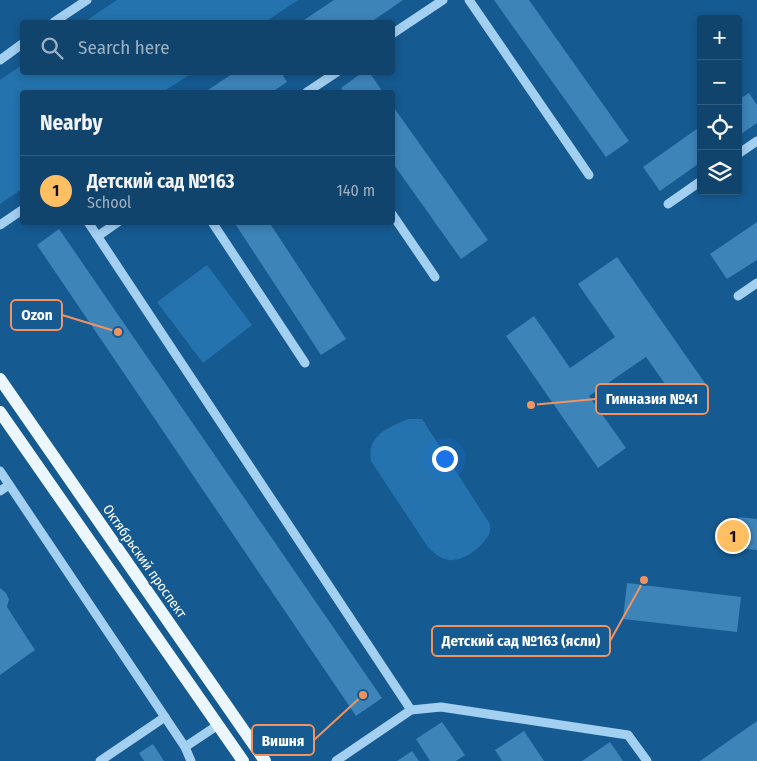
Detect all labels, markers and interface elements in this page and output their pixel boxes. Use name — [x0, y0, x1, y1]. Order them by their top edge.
map controls — [697, 15, 742, 195]
button: + — [697, 15, 742, 60]
search box — [20, 20, 395, 75]
icon: search — [38, 34, 66, 62]
text: Search here — [78, 36, 170, 59]
button: − — [697, 60, 742, 105]
button: locate — [697, 105, 742, 150]
text: Nearby — [40, 110, 102, 136]
button: layers — [697, 150, 742, 195]
text: Детский сад №163 — [87, 170, 234, 193]
text: 1 — [53, 181, 59, 200]
text: 140 m — [337, 181, 375, 200]
text: School — [87, 193, 131, 212]
callout: Ozon — [11, 300, 62, 330]
text: Ozon — [21, 306, 53, 324]
callout: Гимназия №41 — [596, 384, 708, 414]
text: Гимназия №41 — [606, 390, 698, 408]
your location — [432, 446, 458, 472]
street label: Октябрьский проспект — [99, 501, 190, 622]
pin: 1 — [717, 517, 749, 555]
callout: Детский сад №163 (ясли) — [432, 626, 610, 656]
text: Детский сад №163 (ясли) — [441, 632, 601, 650]
callout: Вишня — [252, 725, 314, 755]
text: Вишня — [262, 732, 304, 750]

